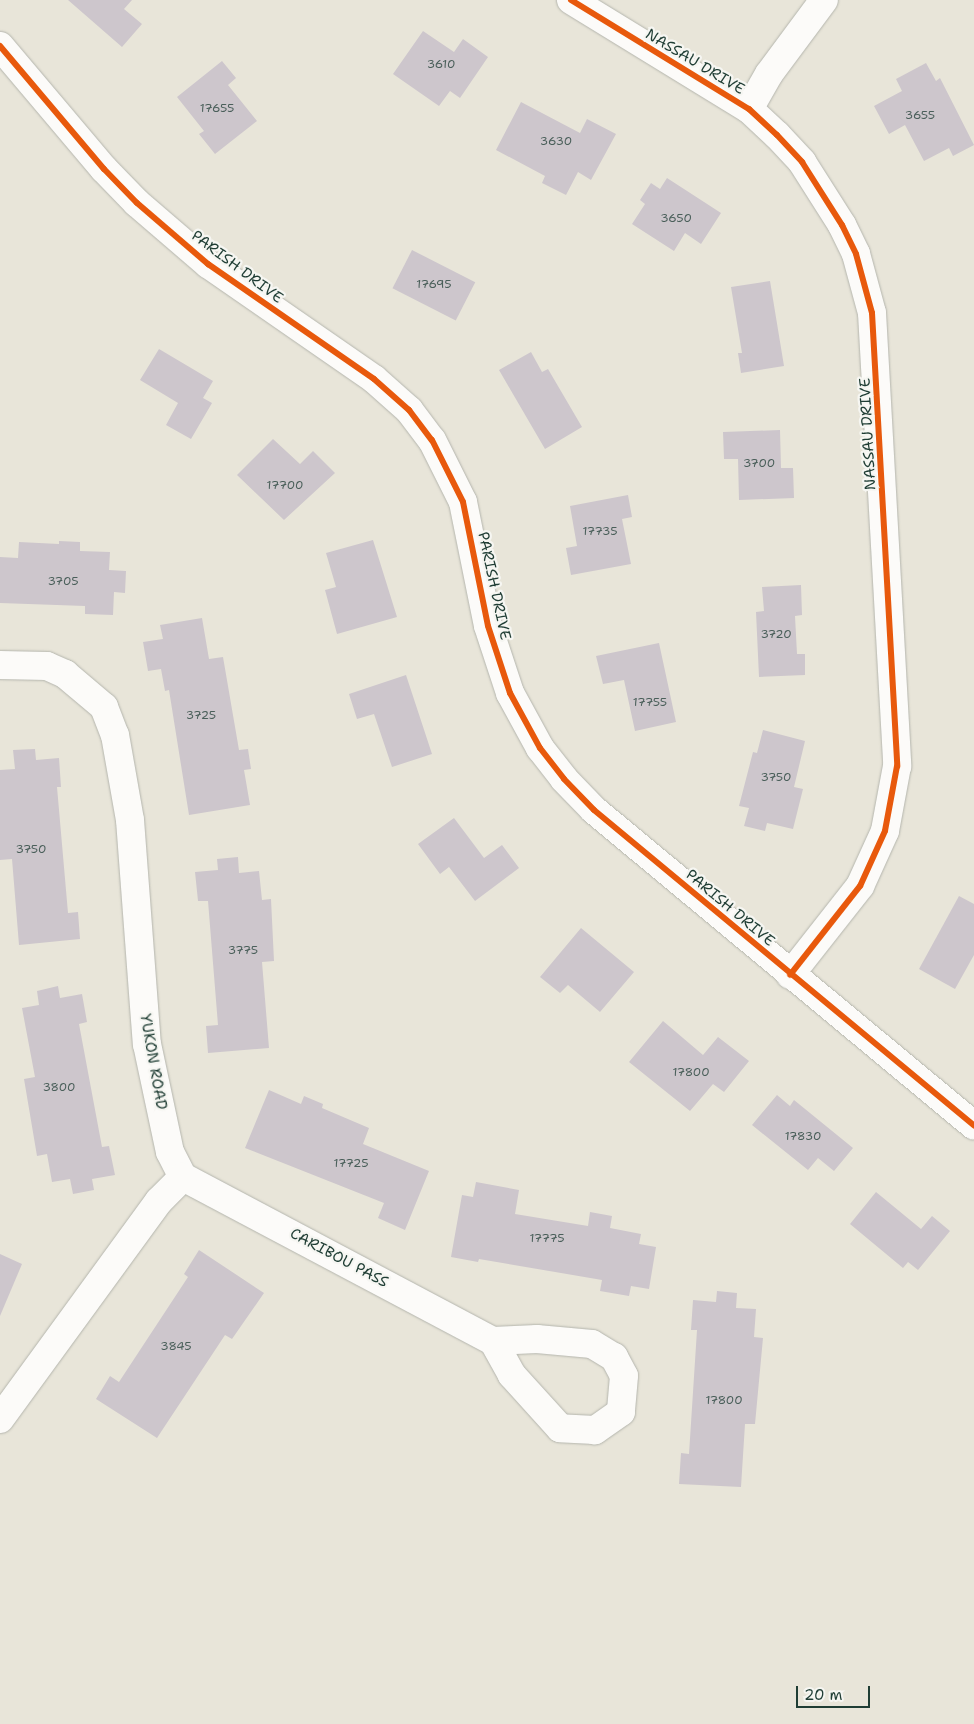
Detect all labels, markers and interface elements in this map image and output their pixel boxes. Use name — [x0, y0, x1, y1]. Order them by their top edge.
street label: NASSAU DRIVE — [642, 25, 748, 99]
house number: 3610 — [427, 58, 455, 72]
house number: 17655 — [200, 102, 234, 116]
house number: 3655 — [905, 109, 935, 123]
house number: 3630 — [540, 135, 572, 149]
house number: 3650 — [660, 212, 692, 226]
street label: PARISH DRIVE — [188, 227, 286, 307]
house number: 17695 — [416, 278, 452, 292]
street label: NASSAU DRIVE — [856, 377, 880, 491]
house number: 3700 — [743, 457, 775, 471]
house number: 17700 — [267, 479, 303, 493]
house number: 17735 — [582, 525, 618, 539]
street label: PARISH DRIVE — [474, 530, 514, 642]
house number: 3705 — [47, 575, 79, 589]
house number: 3720 — [760, 628, 792, 642]
house number: 17755 — [633, 696, 667, 710]
house number: 3725 — [186, 709, 216, 723]
house number: 3750 — [761, 771, 791, 785]
house number: 3750 — [16, 843, 46, 857]
street label: PARISH DRIVE — [682, 866, 778, 950]
house number: 3775 — [228, 944, 258, 958]
street label: YUKON ROAD — [136, 1013, 170, 1111]
house number: 17800 — [672, 1066, 710, 1080]
house number: 3800 — [43, 1081, 75, 1095]
house number: 17830 — [785, 1130, 821, 1144]
house number: 17725 — [333, 1157, 369, 1171]
street label: CARIBOU PASS — [287, 1225, 391, 1291]
house number: 17775 — [529, 1232, 565, 1246]
house number: 3845 — [160, 1340, 192, 1354]
house number: 17800 — [705, 1394, 743, 1408]
scale bar — [799, 1676, 873, 1708]
text: 20 m — [804, 1685, 843, 1705]

